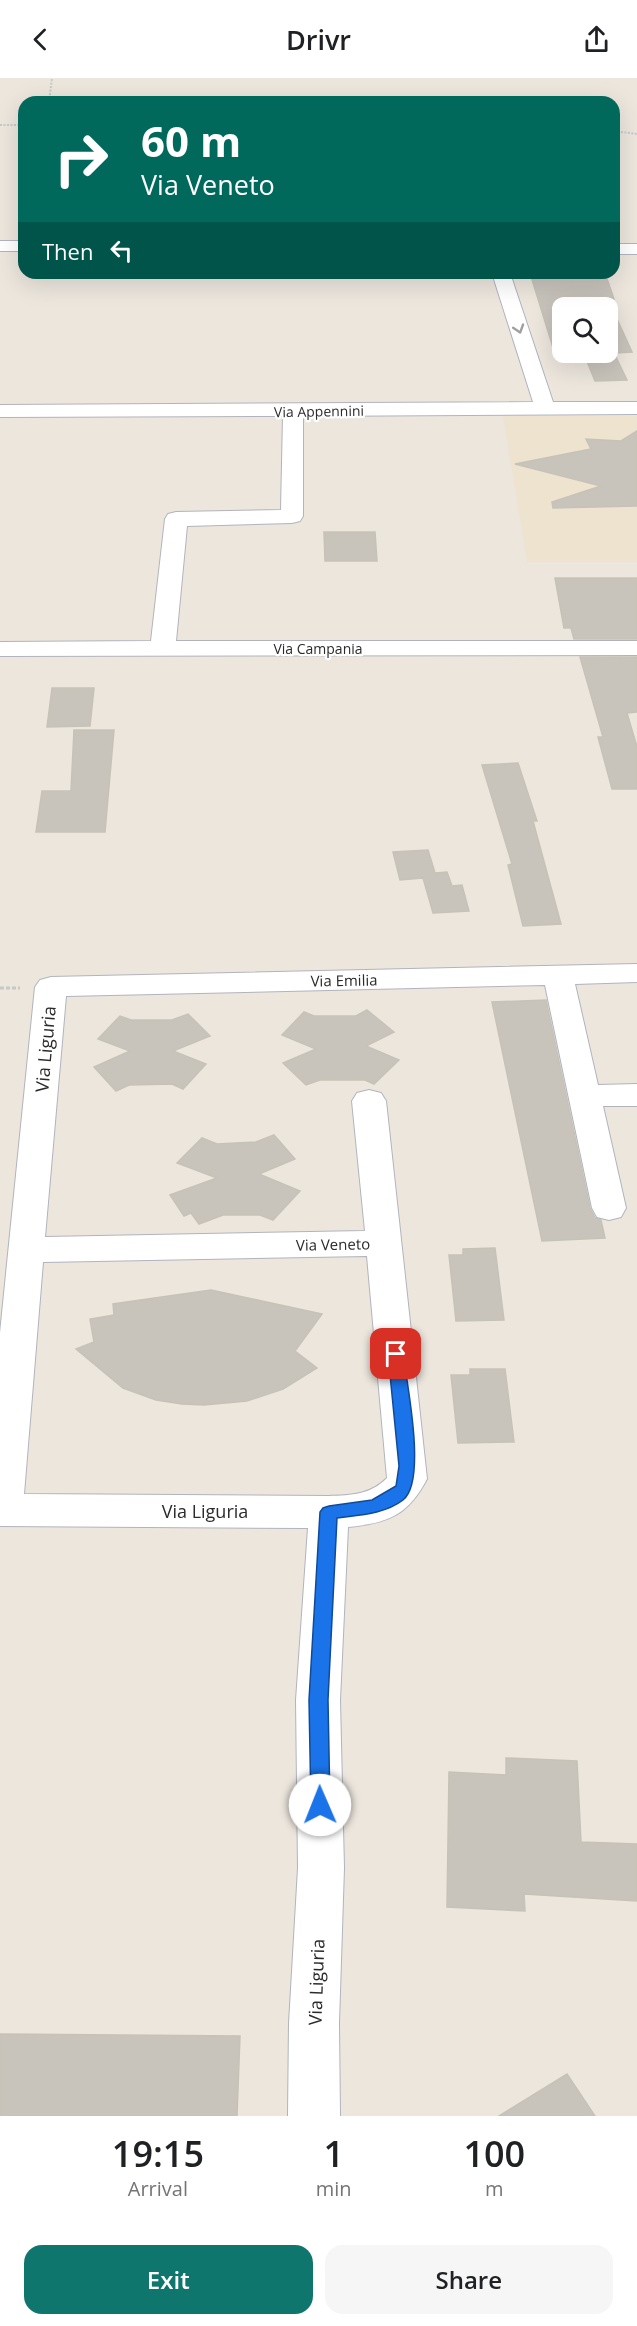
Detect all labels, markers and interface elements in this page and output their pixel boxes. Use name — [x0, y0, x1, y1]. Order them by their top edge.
text: Drivr — [286, 21, 351, 58]
icon: back — [24, 23, 57, 56]
icon: share — [580, 23, 613, 56]
text: 60 m — [141, 112, 241, 169]
icon: right — [42, 120, 120, 198]
text: Via Veneto — [141, 166, 275, 203]
icon: left — [105, 234, 138, 267]
text: Then — [42, 236, 93, 266]
map controls — [552, 297, 618, 363]
button: search — [552, 297, 618, 363]
one-way arrow — [512, 323, 525, 334]
street label: Via Appennini — [274, 401, 364, 421]
street label: Via Campania — [273, 639, 363, 658]
street label: Via Emilia — [310, 969, 378, 991]
street label: Via Liguria — [29, 1005, 61, 1093]
street label: Via Veneto — [296, 1233, 370, 1255]
pin — [370, 1328, 421, 1379]
icon: arrive — [379, 1337, 412, 1370]
street label: Via Liguria — [162, 1499, 248, 1523]
position arrow — [288, 1773, 352, 1837]
street label: Via Liguria — [302, 1938, 330, 2026]
text: 19:15 — [112, 2129, 204, 2178]
text: 1 — [323, 2129, 344, 2178]
text: 100 — [463, 2129, 525, 2178]
text: Arrival — [128, 2175, 188, 2202]
text: min — [316, 2175, 352, 2202]
text: m — [485, 2175, 504, 2202]
button: Exit — [24, 2245, 313, 2314]
button: Share — [325, 2245, 613, 2314]

